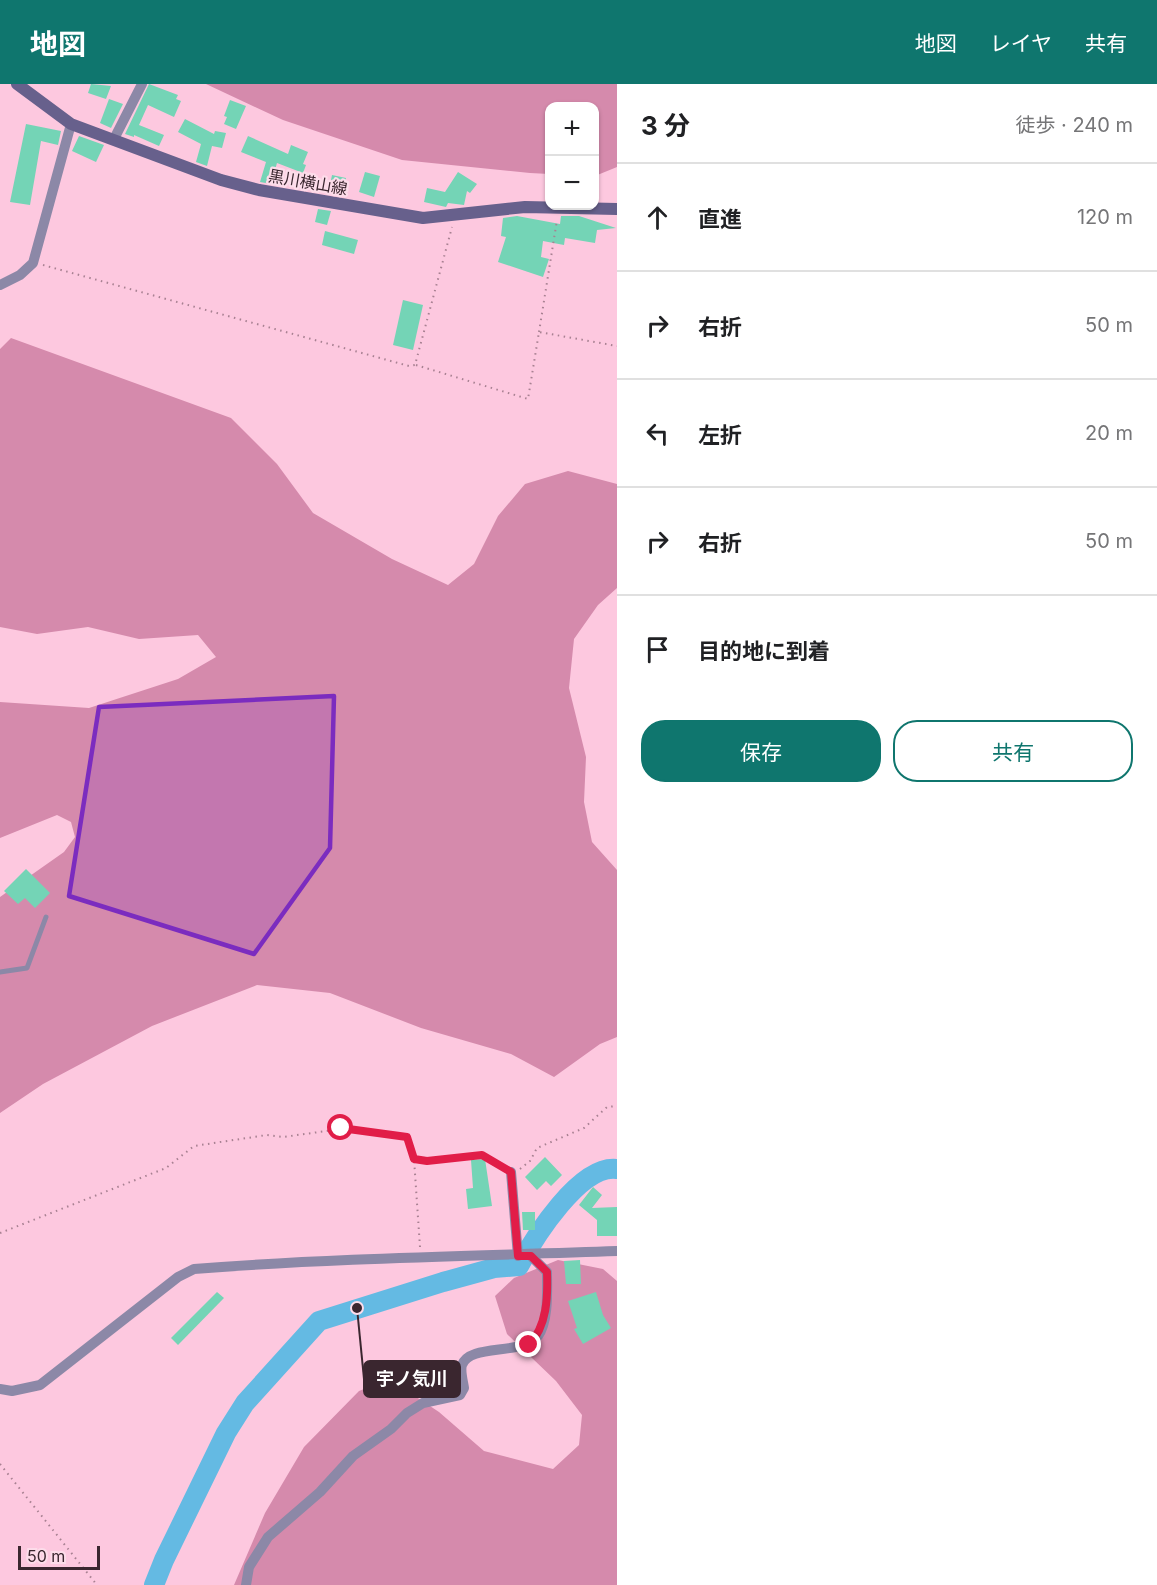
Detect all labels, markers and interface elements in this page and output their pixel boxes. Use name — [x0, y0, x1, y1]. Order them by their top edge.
text: 地図 — [30, 27, 86, 61]
text: 地図 — [915, 31, 957, 56]
text: レイヤ — [990, 31, 1052, 56]
text: 共有 — [1085, 31, 1127, 56]
map controls — [545, 102, 599, 210]
button: + — [545, 102, 599, 156]
text: 3 分 — [641, 110, 690, 141]
text: 徒歩 · 240 m — [1015, 113, 1133, 137]
button: − — [545, 156, 599, 210]
street label: 黒川横山線 — [267, 165, 349, 199]
icon: ahead — [641, 201, 674, 234]
text: 120 m — [1077, 205, 1133, 229]
text: 直進 — [698, 206, 742, 232]
icon: right — [641, 309, 674, 342]
text: 50 m — [1085, 313, 1133, 337]
text: 右折 — [698, 314, 742, 340]
icon: left — [641, 417, 674, 450]
text: 20 m — [1085, 421, 1133, 445]
text: 左折 — [698, 422, 742, 448]
icon: right — [641, 525, 674, 558]
text: 50 m — [1085, 529, 1133, 553]
text: 右折 — [698, 530, 742, 556]
icon: arrive — [641, 633, 674, 666]
text: 目的地に到着 — [698, 638, 830, 664]
button: 保存 — [641, 720, 881, 782]
button: 共有 — [893, 720, 1133, 782]
route start — [327, 1114, 353, 1140]
route end — [515, 1331, 541, 1357]
callout: 宇ノ気川 — [364, 1361, 460, 1397]
text: 宇ノ気川 — [376, 1368, 448, 1389]
scale bar — [18, 1543, 100, 1570]
text: 50 m — [27, 1546, 65, 1566]

